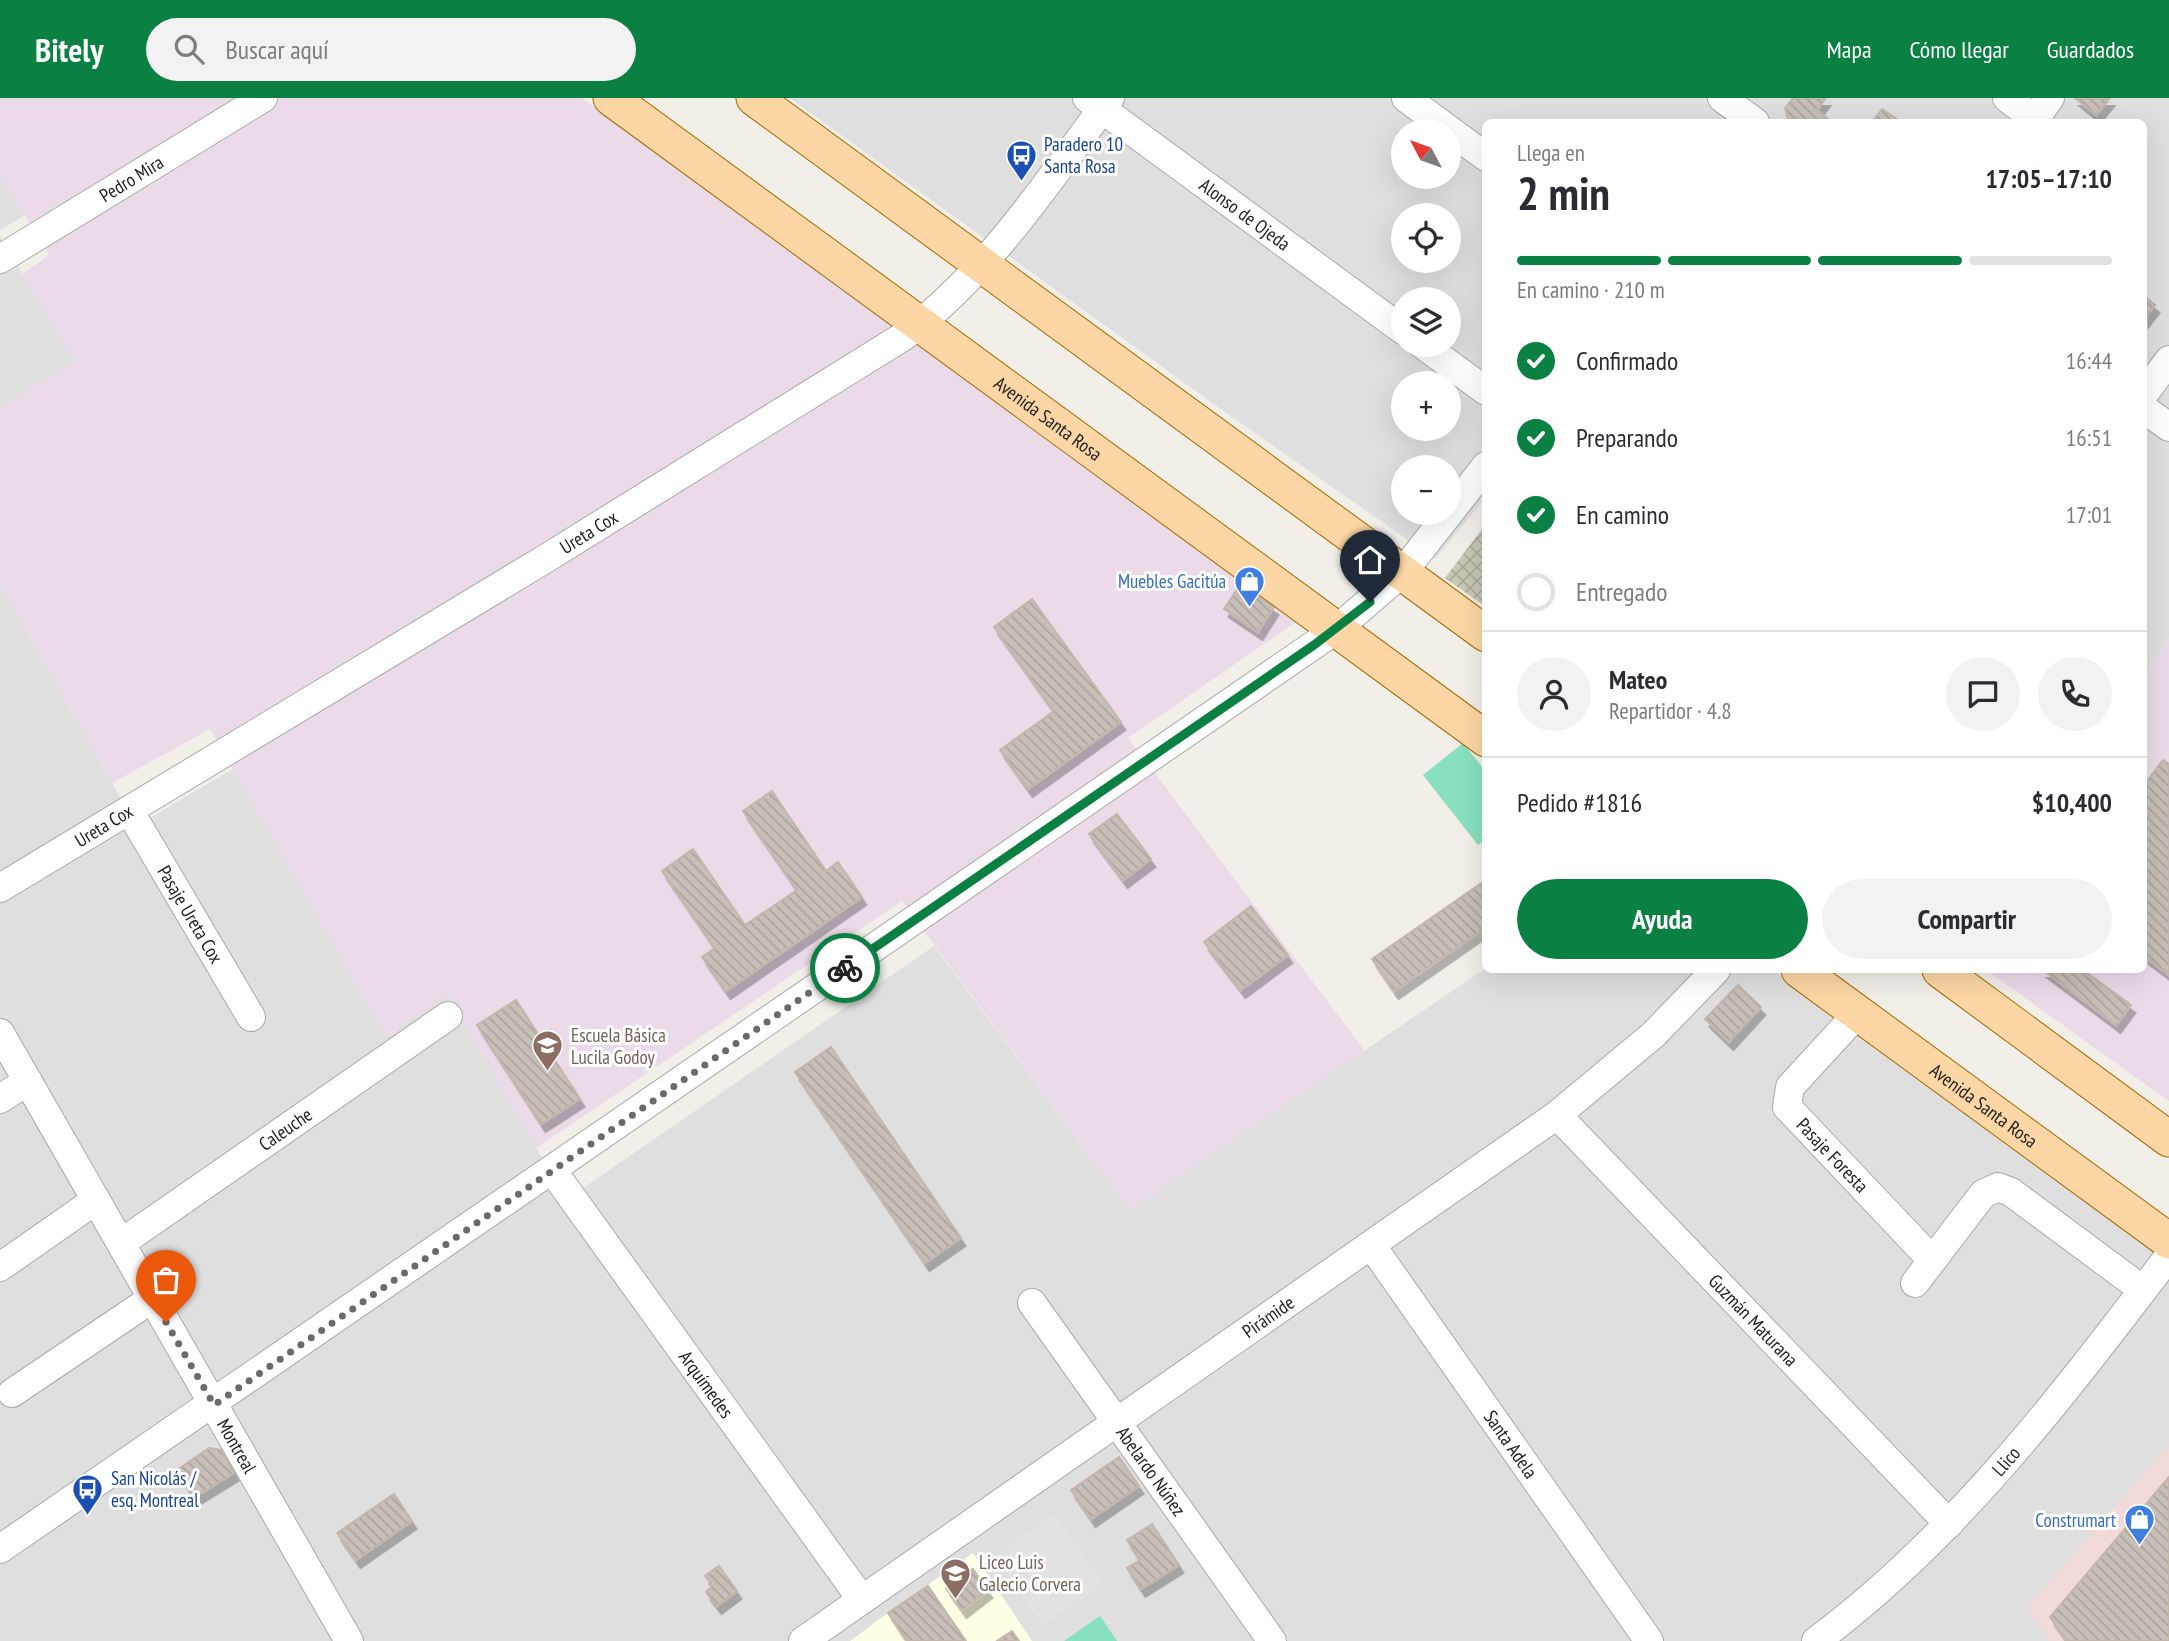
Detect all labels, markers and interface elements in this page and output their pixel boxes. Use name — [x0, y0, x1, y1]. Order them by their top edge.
search box — [146, 18, 636, 81]
text: Bitely — [35, 28, 104, 71]
icon: search — [170, 30, 208, 68]
text: Buscar aquí — [226, 33, 329, 66]
text: Mapa — [1827, 34, 1872, 65]
text: Cómo llegar — [1910, 34, 2009, 65]
text: Guardados — [2047, 34, 2134, 65]
north arrow — [1391, 119, 1461, 189]
map controls — [1391, 119, 1461, 525]
place label: Paradero 10 Santa Rosa — [1044, 132, 1123, 178]
bus stop icon: Paradero 10 Santa Rosa — [1004, 138, 1038, 182]
text: Llega en — [1517, 138, 1585, 167]
street label: Pedro Mira — [95, 150, 168, 207]
text: 17:05–17:10 — [1985, 162, 2112, 195]
text: 2 min — [1517, 163, 1610, 223]
street label: Alonso de Ojeda — [1195, 173, 1295, 255]
button: locate — [1391, 203, 1461, 273]
text: En camino · 210 m — [1517, 275, 1665, 304]
button: layers — [1391, 287, 1461, 357]
icon: check — [1517, 342, 1555, 380]
text: Confirmado — [1576, 344, 1678, 377]
text: 16:44 — [2066, 346, 2112, 375]
street label: Avenida Santa Rosa — [990, 371, 1107, 466]
button: + — [1391, 371, 1461, 441]
icon: check — [1517, 419, 1555, 457]
text: Preparando — [1576, 421, 1678, 454]
text: 16:51 — [2066, 423, 2112, 452]
button: − — [1391, 455, 1461, 525]
icon: check — [1517, 496, 1555, 534]
text: En camino — [1576, 498, 1669, 531]
text: 17:01 — [2066, 500, 2112, 529]
street label: Ureta Cox — [555, 505, 622, 559]
pin — [1340, 530, 1400, 602]
icon: home — [1351, 541, 1389, 579]
shop icon: Muebles Gacitúa — [1232, 564, 1266, 608]
place label: Muebles Gacitúa — [1118, 569, 1226, 593]
text: Entregado — [1576, 575, 1668, 608]
button: person — [1517, 657, 1591, 731]
button: chat — [1946, 657, 2020, 731]
button: phone — [2038, 657, 2112, 731]
text: Mateo — [1609, 663, 1667, 696]
text: Repartidor · 4.8 — [1609, 696, 1732, 725]
text: Pedido #1816 — [1517, 786, 1642, 819]
text: $10,400 — [2032, 786, 2112, 819]
street label: Ureta Cox — [70, 799, 137, 852]
street label: Pasaje Ureta Cox — [152, 861, 229, 968]
button: Ayuda — [1517, 879, 1808, 959]
button: Compartir — [1822, 879, 2112, 959]
courier — [810, 933, 880, 1003]
icon: bike — [826, 949, 864, 987]
place label: Escuela Básica Lucila Godoy — [571, 1023, 666, 1069]
school or university icon: Escuela Básica Lucila Godoy — [531, 1029, 565, 1073]
street label: Avenida Santa Rosa — [1925, 1058, 2042, 1153]
street label: Caleuche — [254, 1102, 317, 1156]
street label: Pasaje Foresta — [1792, 1113, 1874, 1198]
pin — [136, 1250, 196, 1322]
icon: bag — [147, 1261, 185, 1299]
street label: Guzmán Maturana — [1704, 1269, 1803, 1371]
street label: Pirámide — [1237, 1290, 1299, 1343]
street label: Arquímedes — [674, 1346, 739, 1423]
street label: Santa Adela — [1479, 1405, 1543, 1483]
street label: Montreal — [212, 1414, 262, 1478]
street label: Abelardo Núñez — [1111, 1422, 1191, 1521]
street label: Llico — [1987, 1441, 2025, 1481]
place label: San Nicolás / esq. Montreal — [111, 1466, 199, 1512]
bus stop icon: San Nicolás / esq. Montreal — [71, 1472, 105, 1516]
shop icon: Construmart — [2122, 1503, 2156, 1547]
place label: Construmart — [2035, 1508, 2117, 1532]
place label: Liceo Luis Galecio Corvera — [979, 1550, 1081, 1596]
school or university icon: Liceo Luis Galecio Corvera — [939, 1556, 973, 1600]

